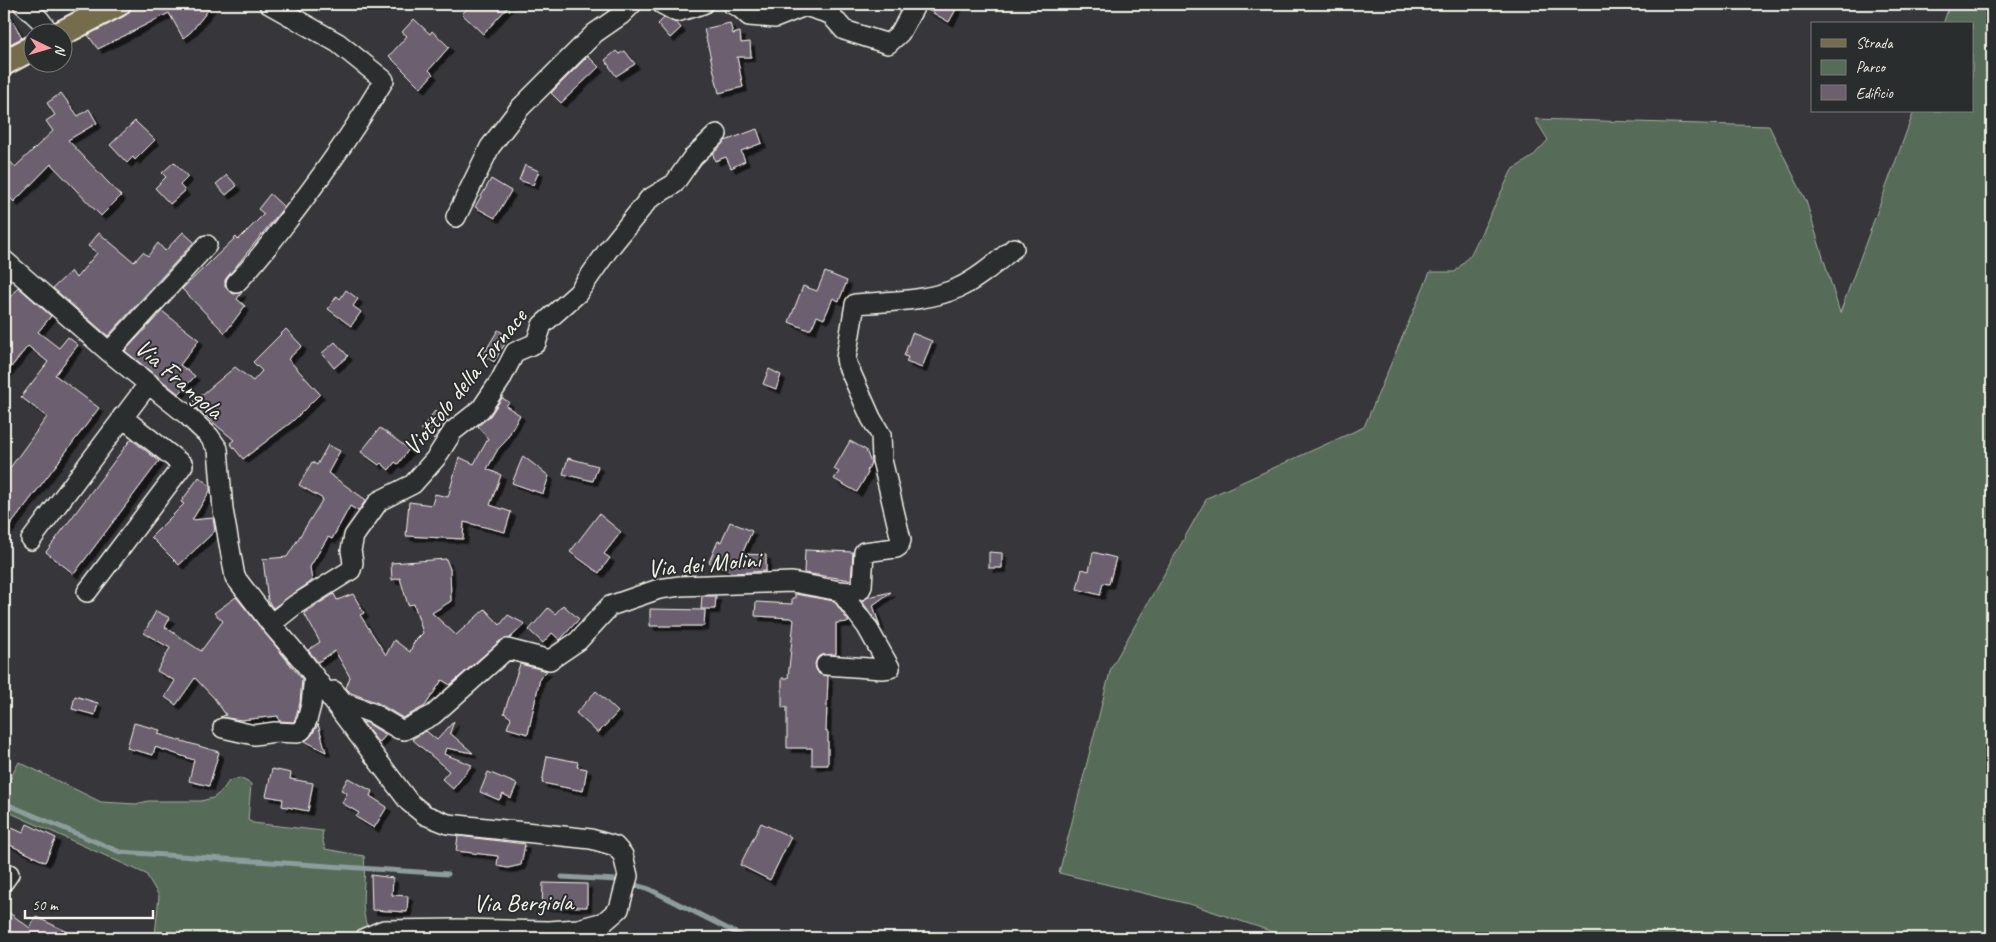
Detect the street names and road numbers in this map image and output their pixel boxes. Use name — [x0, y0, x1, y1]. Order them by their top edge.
street label: Viottolo della Fornace — [396, 300, 535, 462]
street label: Via Frangola — [128, 332, 231, 427]
street label: Via dei Molini — [646, 543, 765, 585]
street label: Via Bergiola — [473, 886, 576, 920]

